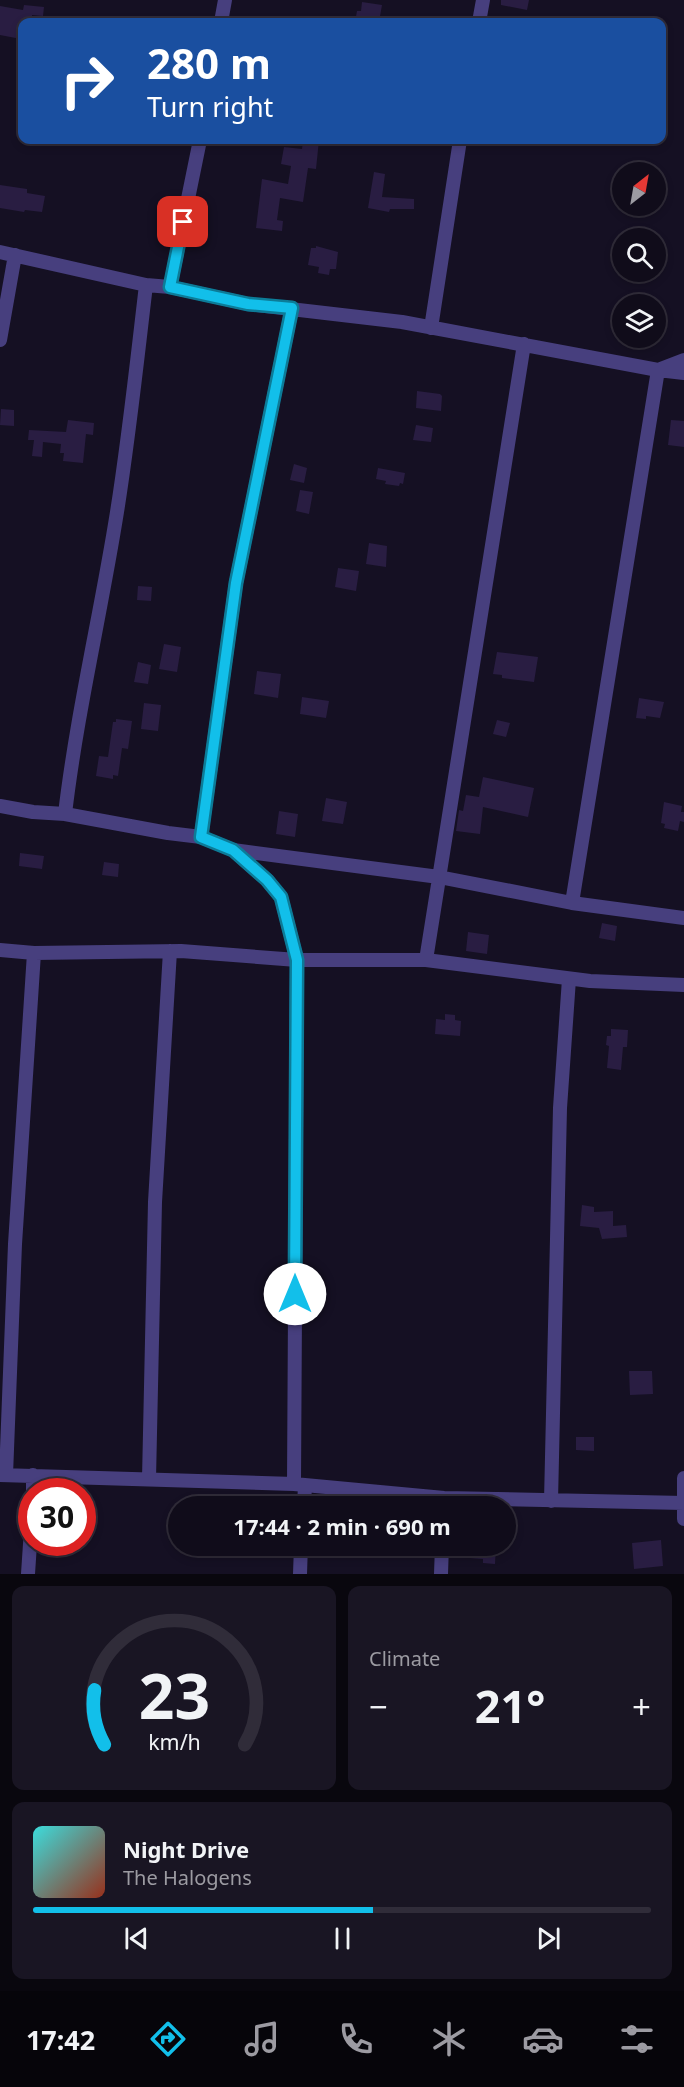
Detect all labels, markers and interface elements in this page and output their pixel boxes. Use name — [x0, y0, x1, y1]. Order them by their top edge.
text: 280 m — [147, 34, 271, 91]
icon: right — [48, 42, 126, 120]
text: Turn right — [147, 88, 273, 125]
north arrow — [612, 162, 666, 216]
map controls — [612, 162, 666, 348]
pin — [157, 196, 208, 247]
icon: arrive — [166, 205, 199, 238]
button: search — [612, 228, 666, 282]
button: layers — [612, 294, 666, 348]
position arrow — [263, 1262, 327, 1326]
speed limit sign: 30 — [18, 1478, 96, 1556]
text: 17:44 · 2 min · 690 m — [233, 1511, 451, 1541]
text: Climate — [369, 1645, 440, 1672]
text: 23 — [138, 1652, 210, 1737]
text: 21° — [475, 1675, 545, 1736]
text: − — [369, 1684, 388, 1729]
text: + — [632, 1684, 651, 1729]
text: km/h — [148, 1727, 200, 1756]
text: Night Drive — [123, 1834, 249, 1864]
text: The Halogens — [123, 1864, 252, 1891]
icon: previous — [120, 1922, 153, 1955]
icon: pause — [326, 1922, 359, 1955]
icon: next — [532, 1922, 565, 1955]
icon: directions — [147, 2018, 189, 2060]
icon: music — [241, 2018, 283, 2060]
icon: phone — [335, 2018, 377, 2060]
icon: climate — [428, 2018, 470, 2060]
icon: car — [522, 2018, 564, 2060]
icon: filters — [616, 2018, 658, 2060]
text: 17:42 — [26, 2021, 95, 2058]

